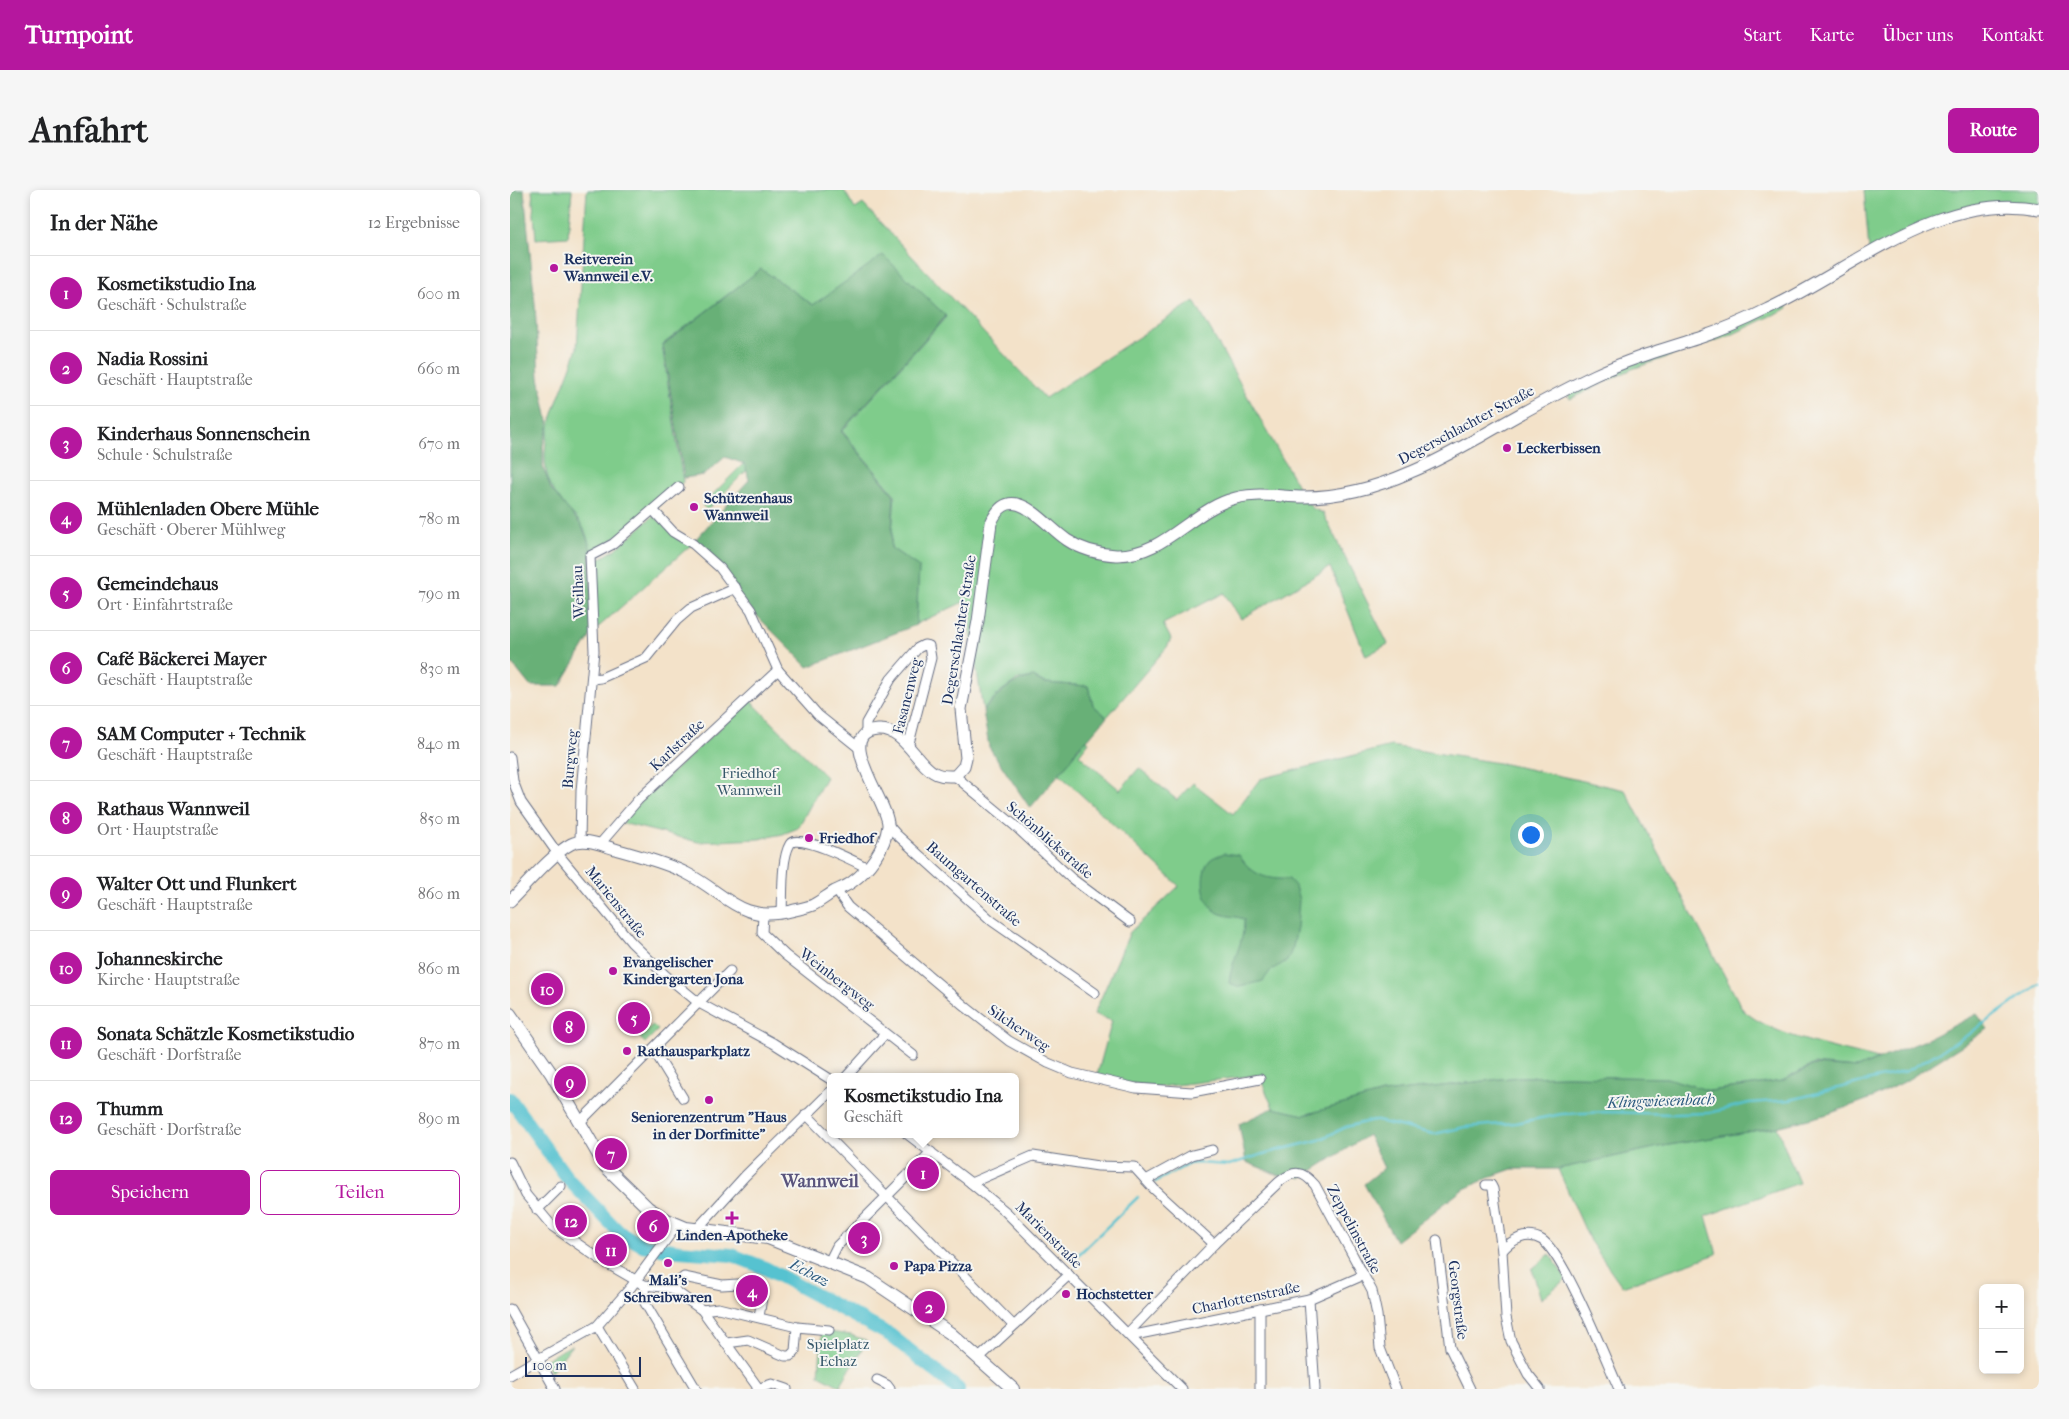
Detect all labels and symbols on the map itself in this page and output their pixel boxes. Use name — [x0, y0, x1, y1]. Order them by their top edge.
place label: Reitverein Wannweil e.V. — [563, 250, 653, 285]
marker: Reitverein Wannweil e.V. — [548, 262, 560, 274]
street label: Degerschlachter Straße — [1395, 381, 1538, 469]
place label: Leckerbissen — [1517, 439, 1601, 457]
marker: Leckerbissen — [1501, 442, 1513, 454]
place label: Schützenhaus Wannweil — [703, 489, 793, 524]
marker: Schützenhaus Wannweil — [688, 501, 700, 513]
street label: Degerschlachter Straße — [938, 553, 980, 706]
street label: Weilhau — [568, 564, 588, 620]
street label: Fasanenweg — [889, 655, 925, 736]
street label: Karlstraße — [646, 715, 709, 775]
street label: Burgweg — [558, 728, 582, 789]
park label: Friedhof Wannweil — [716, 764, 781, 799]
street label: Schönblickstraße — [1003, 797, 1098, 883]
your location — [1518, 822, 1544, 848]
place label: Friedhof — [818, 829, 878, 847]
marker: Friedhof — [803, 832, 815, 844]
street label: Baumgartenstraße — [923, 838, 1026, 931]
street label: Marienstraße — [582, 862, 651, 942]
street label: Weinbergweg — [795, 943, 879, 1015]
place label: Evangelischer Kindergarten Jona — [623, 953, 745, 988]
marker: Evangelischer Kindergarten Jona — [607, 965, 619, 977]
pin: 10 — [531, 970, 563, 1008]
pin: 5 — [618, 999, 650, 1037]
street label: Silcherweg — [984, 1001, 1054, 1056]
pin: 8 — [553, 1008, 585, 1046]
place label: Rathausparkplatz — [637, 1042, 750, 1060]
marker: Rathausparkplatz — [621, 1045, 633, 1057]
pin: 9 — [554, 1063, 586, 1101]
water label: Klingwiesenbach — [1606, 1089, 1715, 1112]
marker: Seniorenzentrum "Haus in der Dorfmitte" — [703, 1094, 715, 1106]
place label: Seniorenzentrum "Haus in der Dorfmitte" — [631, 1108, 787, 1143]
pin: 7 — [595, 1135, 627, 1173]
pin: 1 — [907, 1154, 939, 1192]
district label: Wannweil — [780, 1171, 860, 1192]
street label: Zeppelinstraße — [1323, 1181, 1385, 1277]
street label: Marienstraße — [1012, 1198, 1087, 1273]
pin: 12 — [555, 1202, 587, 1240]
pin: 6 — [637, 1207, 669, 1245]
marker: Linden-Apotheke — [726, 1212, 738, 1224]
pin: 3 — [848, 1219, 880, 1257]
place label: Linden-Apotheke — [676, 1226, 788, 1244]
pin: 11 — [595, 1231, 627, 1269]
water label: Echaz — [786, 1254, 833, 1291]
marker: Mali's Schreibwaren — [662, 1257, 674, 1269]
place label: Papa Pizza — [904, 1257, 973, 1275]
street label: Georgstraße — [1444, 1259, 1472, 1341]
marker: Papa Pizza — [888, 1260, 900, 1272]
place label: Mali's Schreibwaren — [624, 1271, 713, 1306]
pin: 4 — [736, 1272, 768, 1310]
street label: Charlottenstraße — [1190, 1278, 1302, 1318]
place label: Hochstetter — [1076, 1285, 1154, 1303]
pin: 2 — [913, 1288, 945, 1326]
marker: Hochstetter — [1060, 1288, 1072, 1300]
park label: Spielplatz Echaz — [807, 1335, 870, 1370]
scale bar — [525, 1354, 641, 1377]

